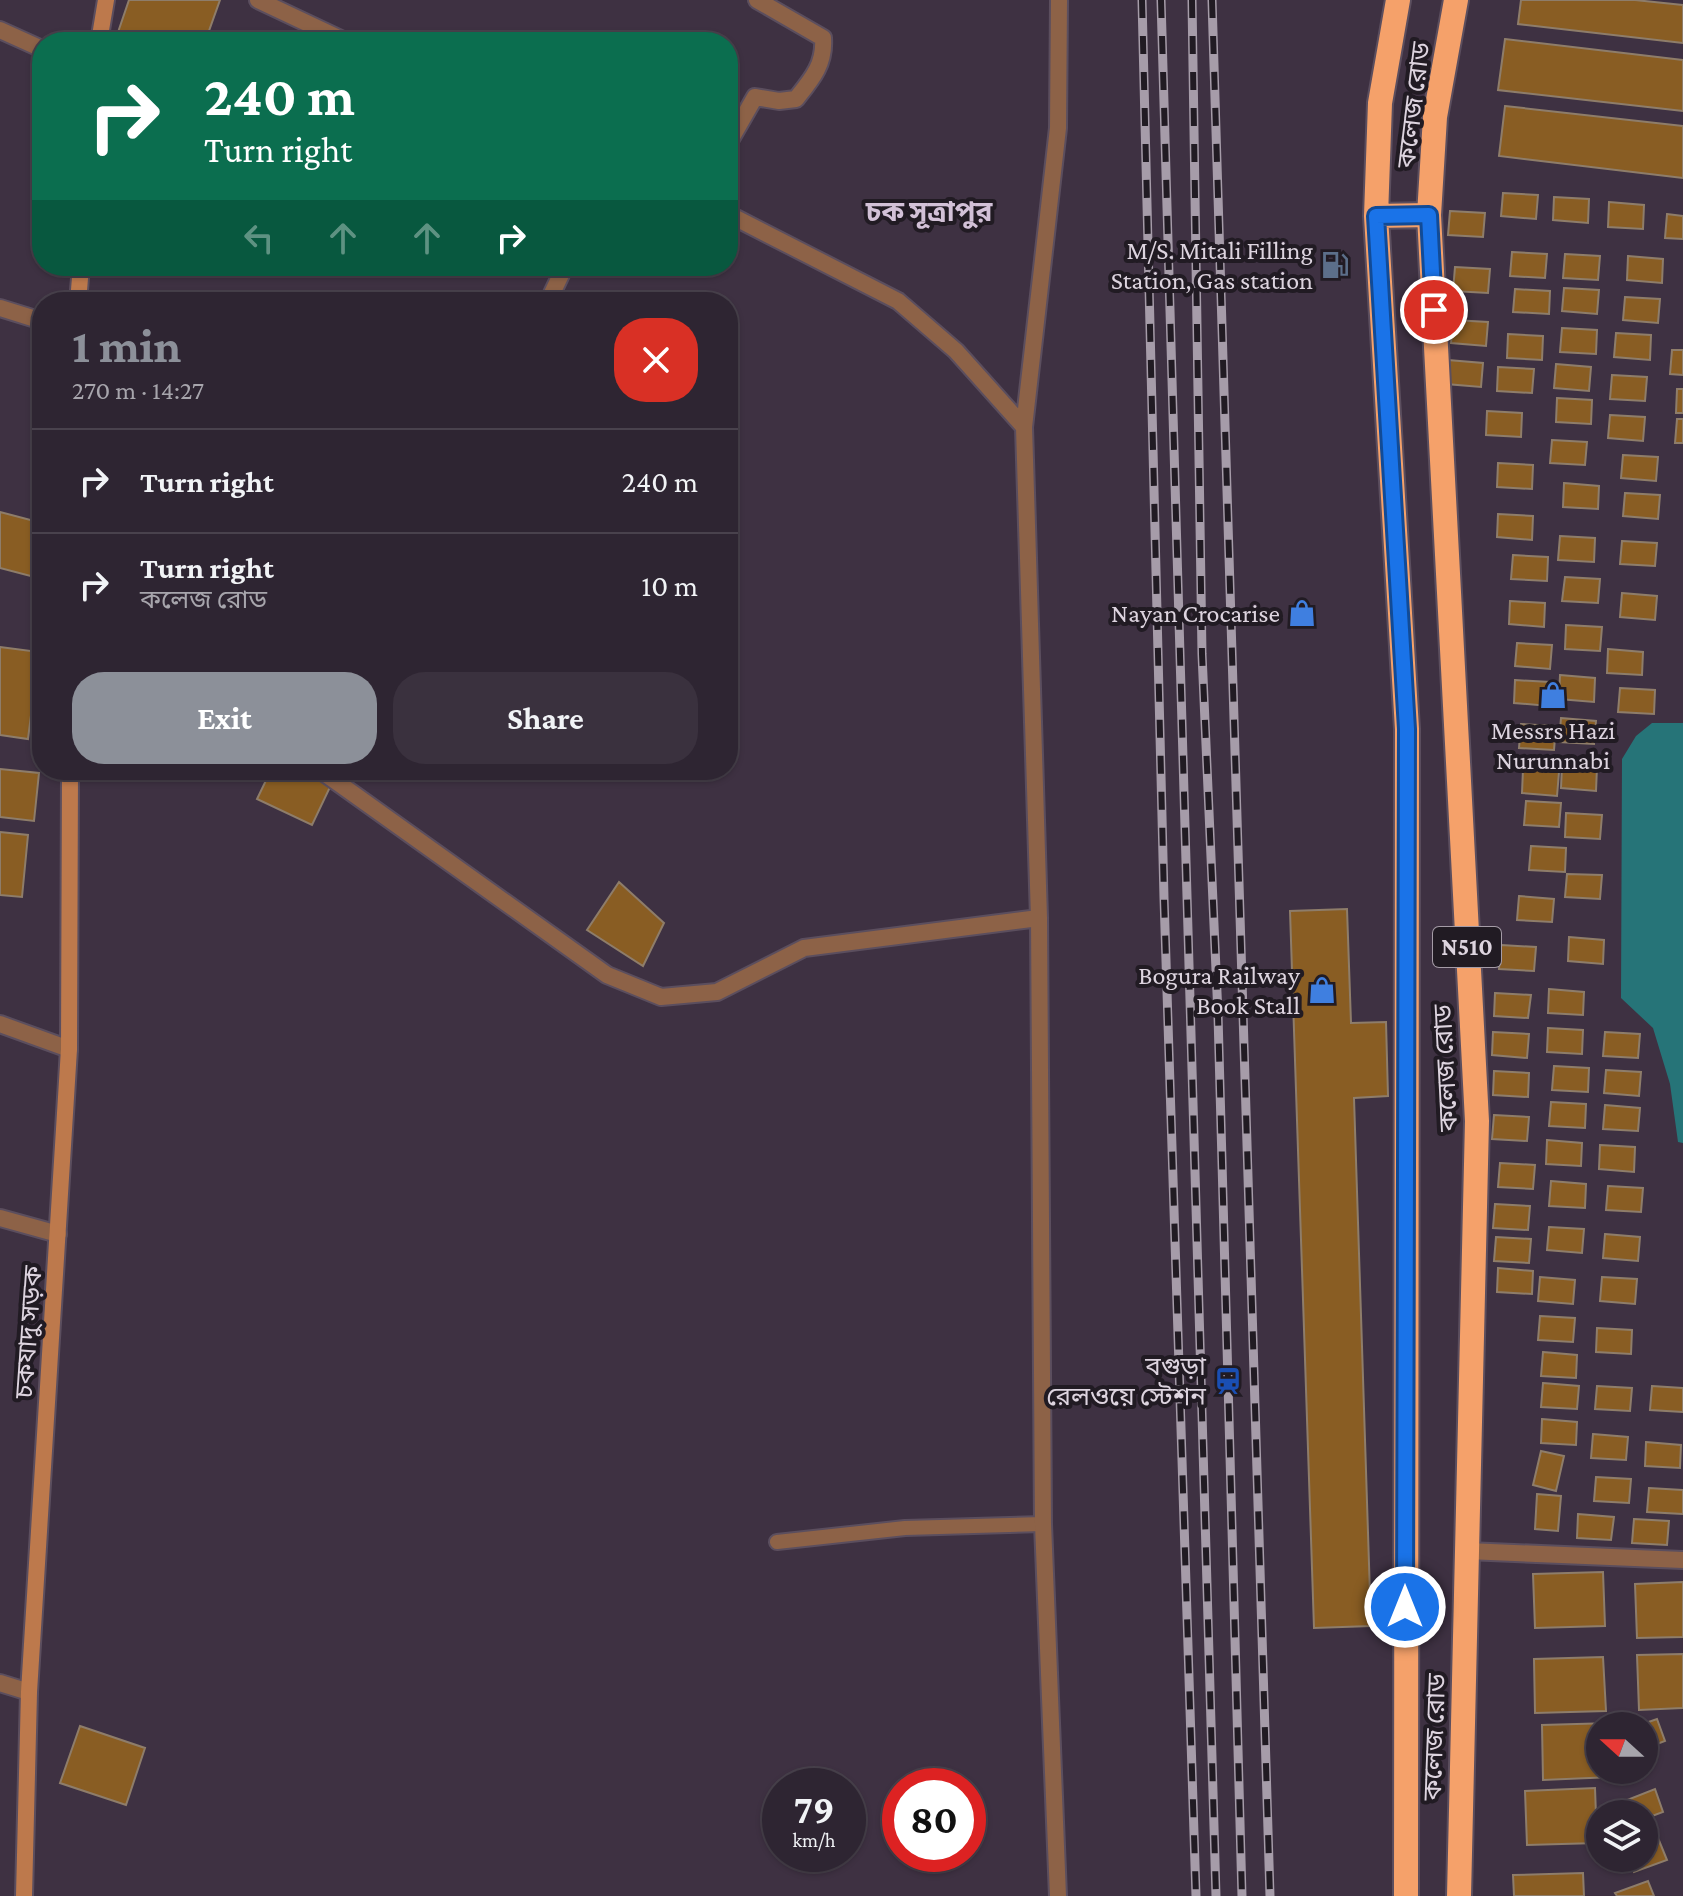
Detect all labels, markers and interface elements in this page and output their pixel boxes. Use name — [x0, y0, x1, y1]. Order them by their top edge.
street label: কলেজ রোড — [1391, 40, 1436, 171]
icon: right — [72, 64, 176, 168]
text: 240 m — [204, 65, 355, 127]
text: Turn right — [204, 130, 352, 170]
district label: চক সূত্রাপুর — [865, 196, 993, 229]
icon: left — [237, 216, 281, 260]
icon: ahead — [321, 216, 365, 260]
icon: ahead — [405, 216, 449, 260]
icon: right — [489, 216, 533, 260]
place label: M/S. Mitali Filling Station, Gas station — [1111, 236, 1313, 295]
fuel station icon: M/S. Mitali Filling Station, Gas station — [1320, 250, 1350, 280]
pin — [1400, 276, 1468, 344]
icon: arrive — [1412, 288, 1456, 332]
button: close — [614, 318, 698, 402]
text: 1 min — [72, 319, 181, 372]
text: 270 m · 14:27 — [72, 376, 204, 405]
icon: right — [72, 459, 116, 503]
text: Turn right — [140, 465, 274, 498]
text: 240 m — [622, 465, 698, 498]
text: Turn right — [140, 551, 274, 584]
icon: right — [72, 563, 116, 607]
text: 10 m — [641, 569, 698, 602]
text: কলেজ রোড — [140, 585, 267, 614]
shop icon: Nayan Crocarise — [1287, 598, 1317, 628]
place label: Nayan Crocarise — [1111, 599, 1280, 628]
button: Exit — [72, 672, 377, 764]
button: Share — [393, 672, 698, 764]
shop icon: Messrs Hazi Nurunnabi — [1538, 680, 1568, 710]
place label: Messrs Hazi Nurunnabi — [1491, 716, 1615, 775]
road number: N510 — [1433, 927, 1501, 967]
place label: Bogura Railway Book Stall — [1138, 961, 1301, 1020]
shop icon: Bogura Railway Book Stall — [1307, 975, 1337, 1005]
street label: কলেজ রোড — [1428, 1003, 1463, 1133]
street label: চকযাদু সড়ক — [9, 1264, 48, 1400]
place label: বগুড়া রেলওয়ে স্টেশন — [1046, 1352, 1207, 1411]
station icon: বগুড়া রেলওয়ে স্টেশন — [1213, 1366, 1243, 1396]
position arrow — [1363, 1565, 1447, 1649]
street label: কলেজ রোড — [1418, 1673, 1451, 1802]
north arrow — [1586, 1712, 1658, 1784]
map controls — [1586, 1712, 1658, 1872]
speed limit sign: 80 — [882, 1768, 986, 1872]
text: 79 — [793, 1787, 835, 1832]
button: layers — [1586, 1800, 1658, 1872]
text: km/h — [792, 1829, 836, 1851]

